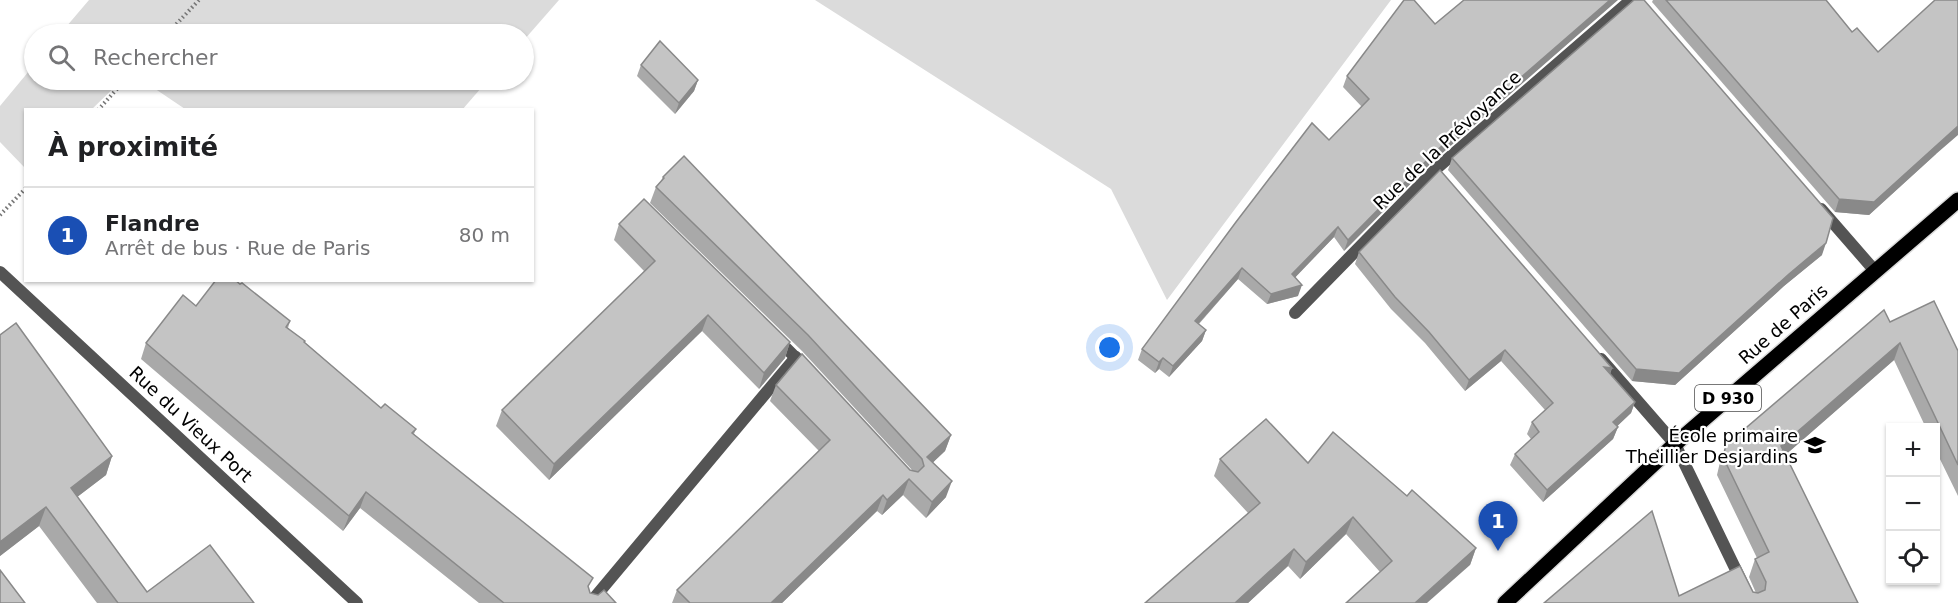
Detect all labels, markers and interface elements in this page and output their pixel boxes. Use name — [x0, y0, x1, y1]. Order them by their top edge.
search box — [24, 24, 534, 90]
icon: search — [45, 41, 78, 74]
text: Rechercher — [93, 45, 218, 70]
street label: Rue de la Prévoyance — [1369, 66, 1525, 214]
text: À proximité — [48, 132, 218, 162]
text: Flandre — [105, 211, 200, 236]
text: 1 — [61, 223, 74, 247]
text: 80 m — [459, 223, 510, 247]
text: Arrêt de bus · Rue de Paris — [105, 236, 370, 260]
street label: Rue de Paris — [1734, 280, 1832, 368]
your location — [1095, 333, 1124, 362]
street label: Rue du Vieux Port — [125, 362, 257, 486]
road number: D 930 — [1695, 385, 1761, 411]
map controls — [1886, 423, 1940, 585]
button: + — [1886, 423, 1940, 477]
place label: École primaire Theillier Desjardins — [1625, 425, 1798, 467]
school or university icon: École primaire Theillier Desjardins — [1803, 433, 1827, 457]
button: − — [1886, 477, 1940, 531]
pin: 1 — [1478, 502, 1518, 551]
button: locate — [1886, 531, 1940, 585]

